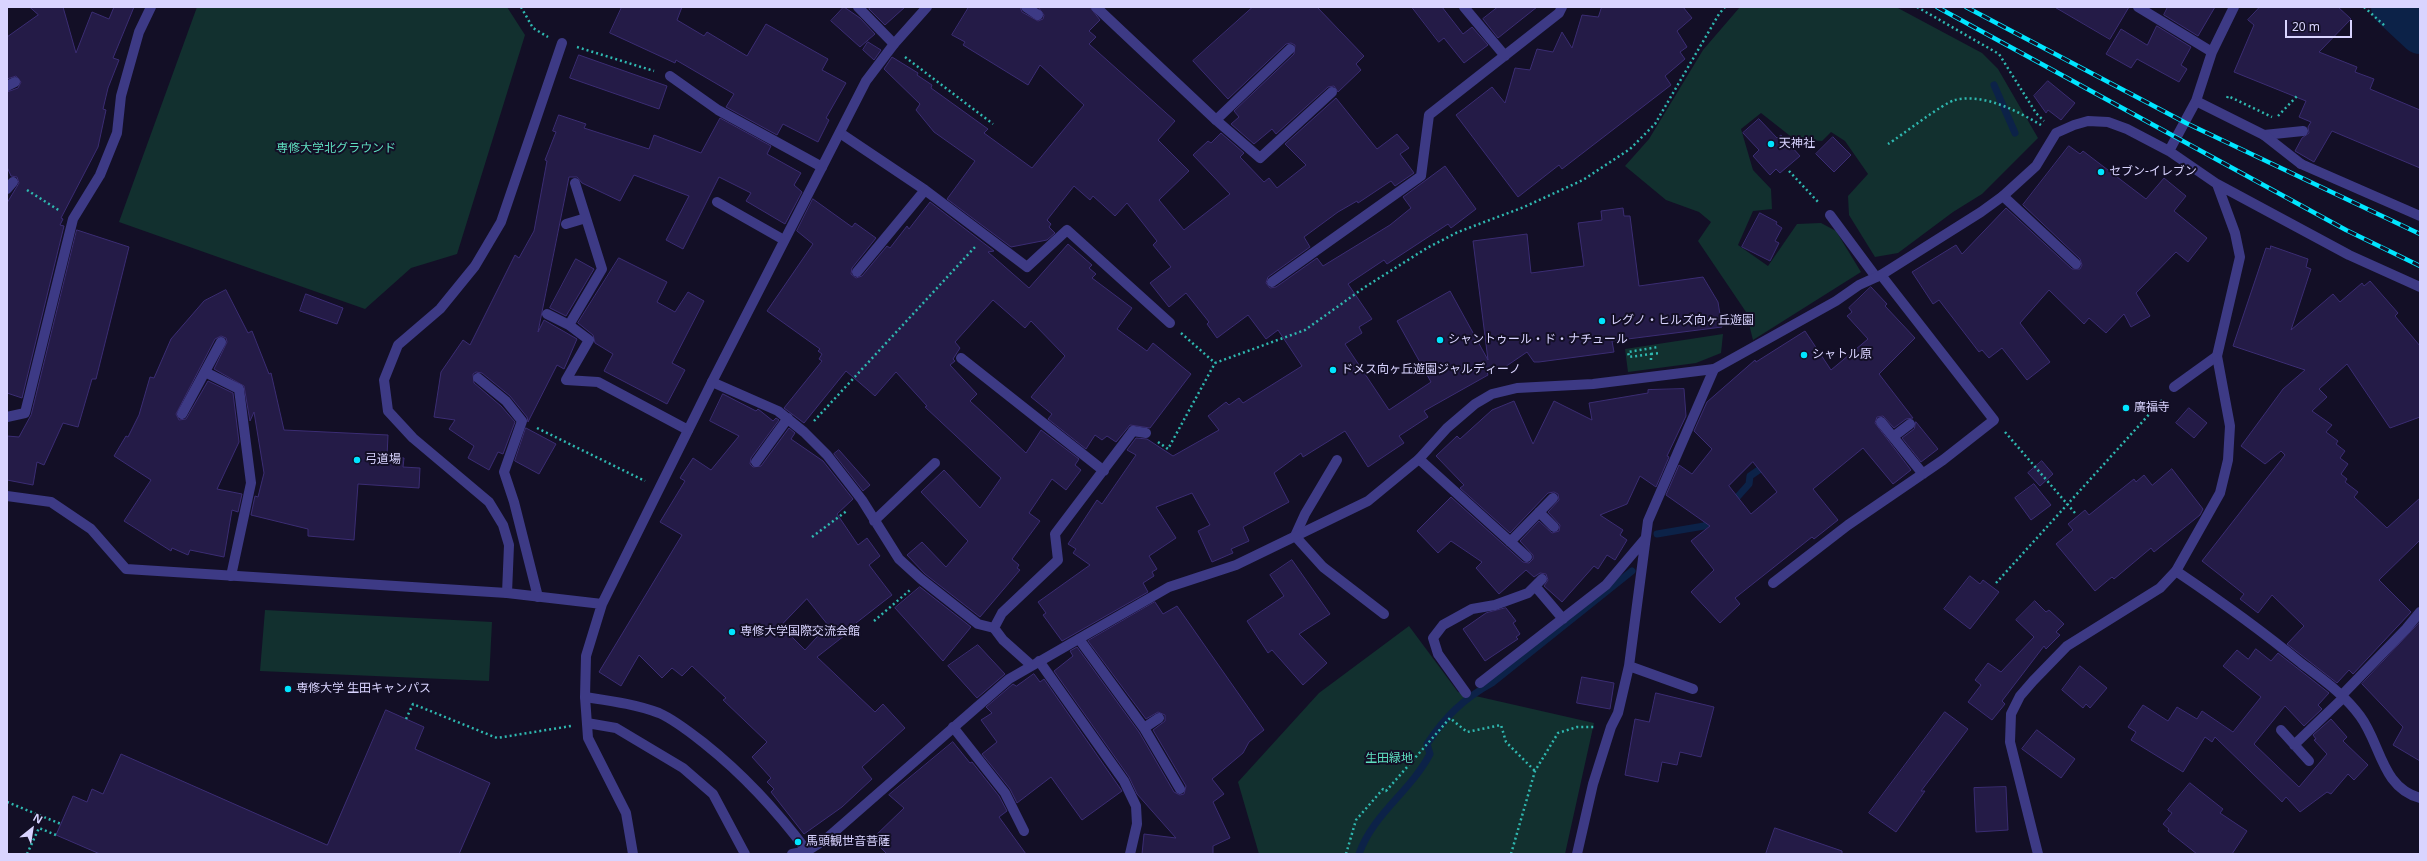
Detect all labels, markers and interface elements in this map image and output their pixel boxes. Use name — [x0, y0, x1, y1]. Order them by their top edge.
scale bar — [2287, 12, 2354, 38]
text: 20 m — [2292, 18, 2320, 35]
place label: 天神社 — [1779, 137, 1815, 151]
marker: 天神社 — [1766, 139, 1776, 149]
park label: 専修大学北グラウンド — [276, 142, 396, 156]
place label: セブン-イレブン — [2109, 165, 2197, 179]
marker: セブン-イレブン — [2096, 167, 2106, 177]
place label: レグノ・ヒルズ向ヶ丘遊園 — [1610, 314, 1754, 328]
marker: レグノ・ヒルズ向ヶ丘遊園 — [1597, 316, 1607, 326]
place label: シャントゥール・ド・ナチュール — [1448, 333, 1628, 347]
marker: シャントゥール・ド・ナチュール — [1435, 335, 1445, 345]
place label: シャトル原 — [1812, 348, 1872, 362]
marker: シャトル原 — [1799, 350, 1809, 360]
place label: ドメス向ヶ丘遊園ジャルディーノ — [1341, 363, 1521, 377]
marker: ドメス向ヶ丘遊園ジャルディーノ — [1328, 365, 1338, 375]
place label: 廣福寺 — [2134, 401, 2170, 415]
marker: 廣福寺 — [2121, 403, 2131, 413]
place label: 弓道場 — [365, 453, 401, 467]
marker: 弓道場 — [352, 455, 362, 465]
place label: 専修大学国際交流会館 — [740, 625, 860, 639]
marker: 専修大学国際交流会館 — [727, 627, 737, 637]
place label: 専修大学 生田キャンパス — [296, 682, 431, 696]
marker: 専修大学 生田キャンパス — [283, 684, 293, 694]
park label: 生田緑地 — [1365, 752, 1413, 766]
north arrow — [12, 809, 52, 849]
text: N — [31, 809, 46, 827]
place label: 馬頭観世音菩薩 — [806, 835, 890, 849]
marker: 馬頭観世音菩薩 — [793, 837, 803, 847]

